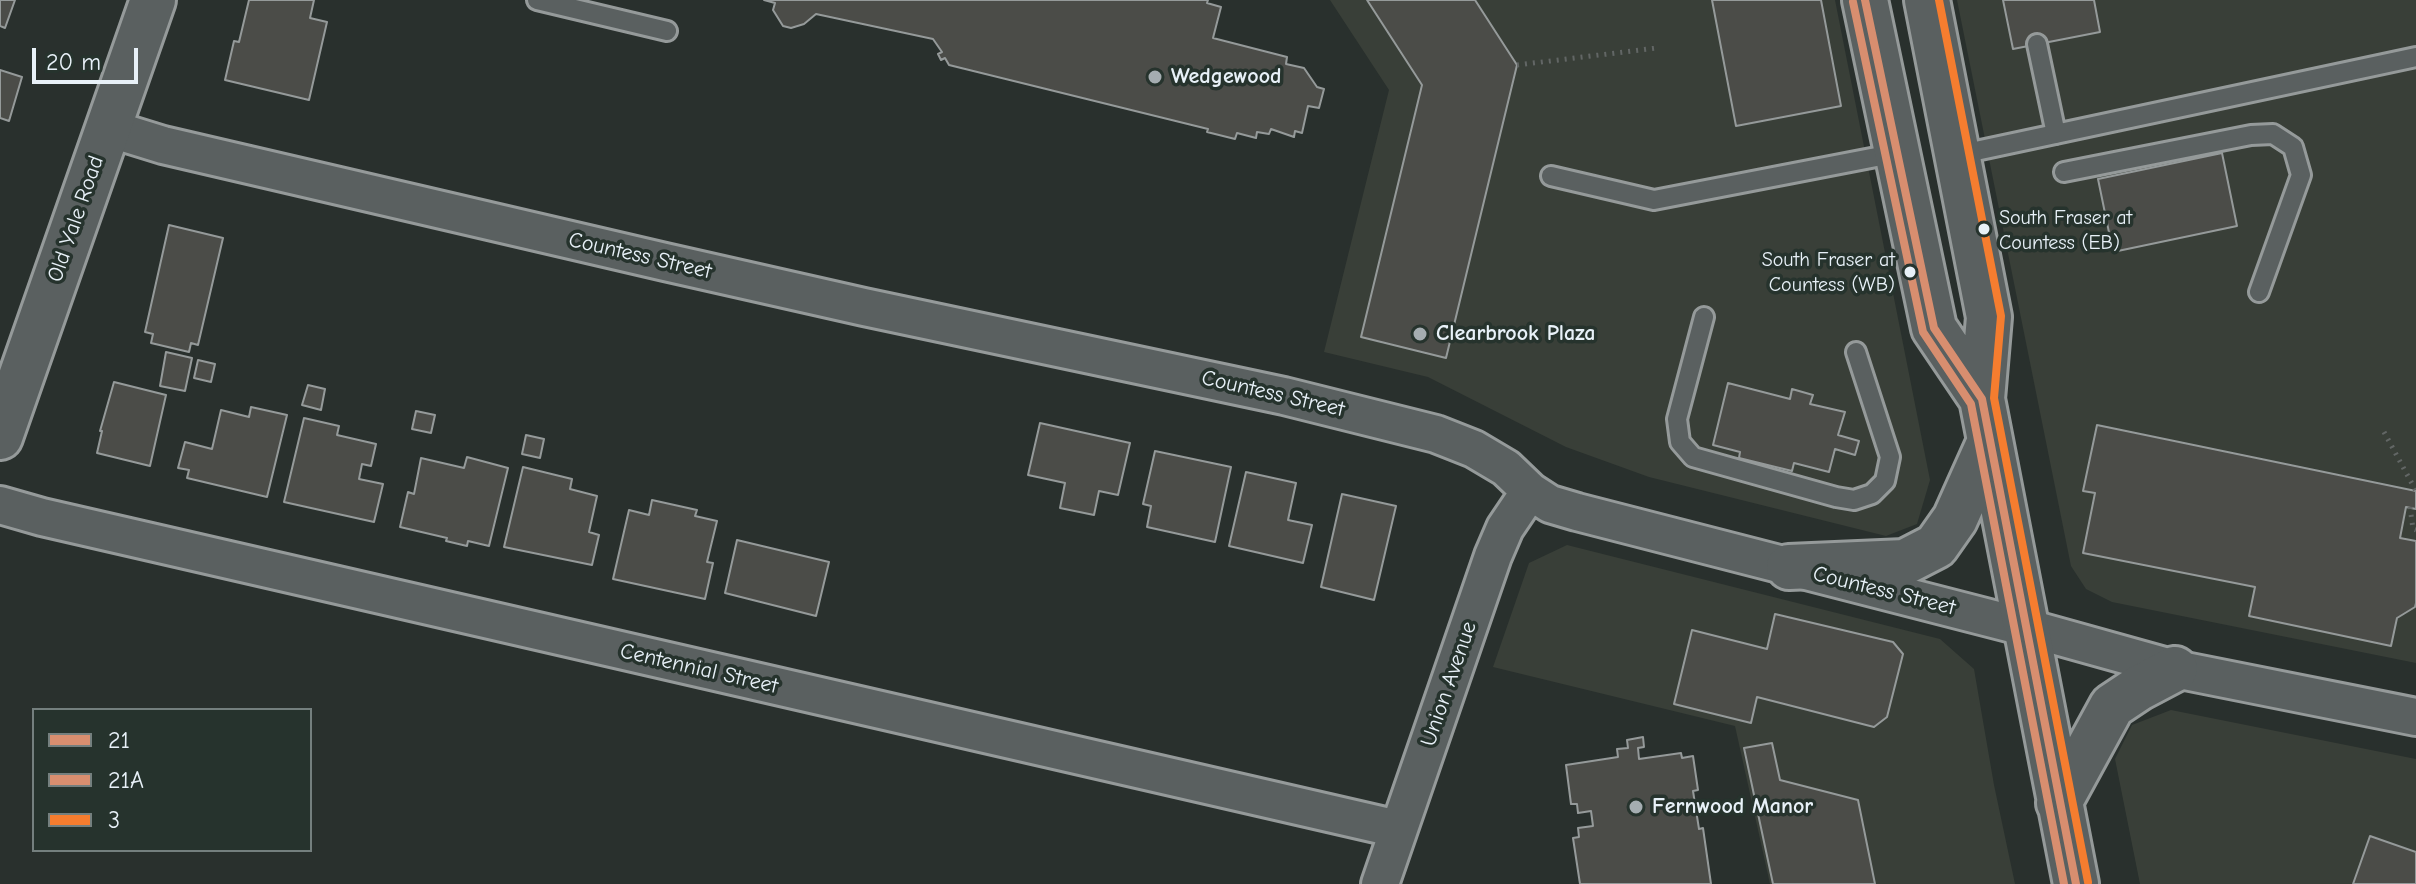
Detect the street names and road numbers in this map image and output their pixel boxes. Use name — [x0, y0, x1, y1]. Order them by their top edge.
street label: Old Yale Road — [42, 152, 110, 286]
street label: Countess Street — [566, 227, 714, 285]
street label: Countess Street — [1199, 365, 1347, 423]
street label: Countess Street — [1810, 561, 1958, 621]
street label: Union Avenue — [1415, 618, 1483, 750]
street label: Centennial Street — [617, 638, 781, 700]

